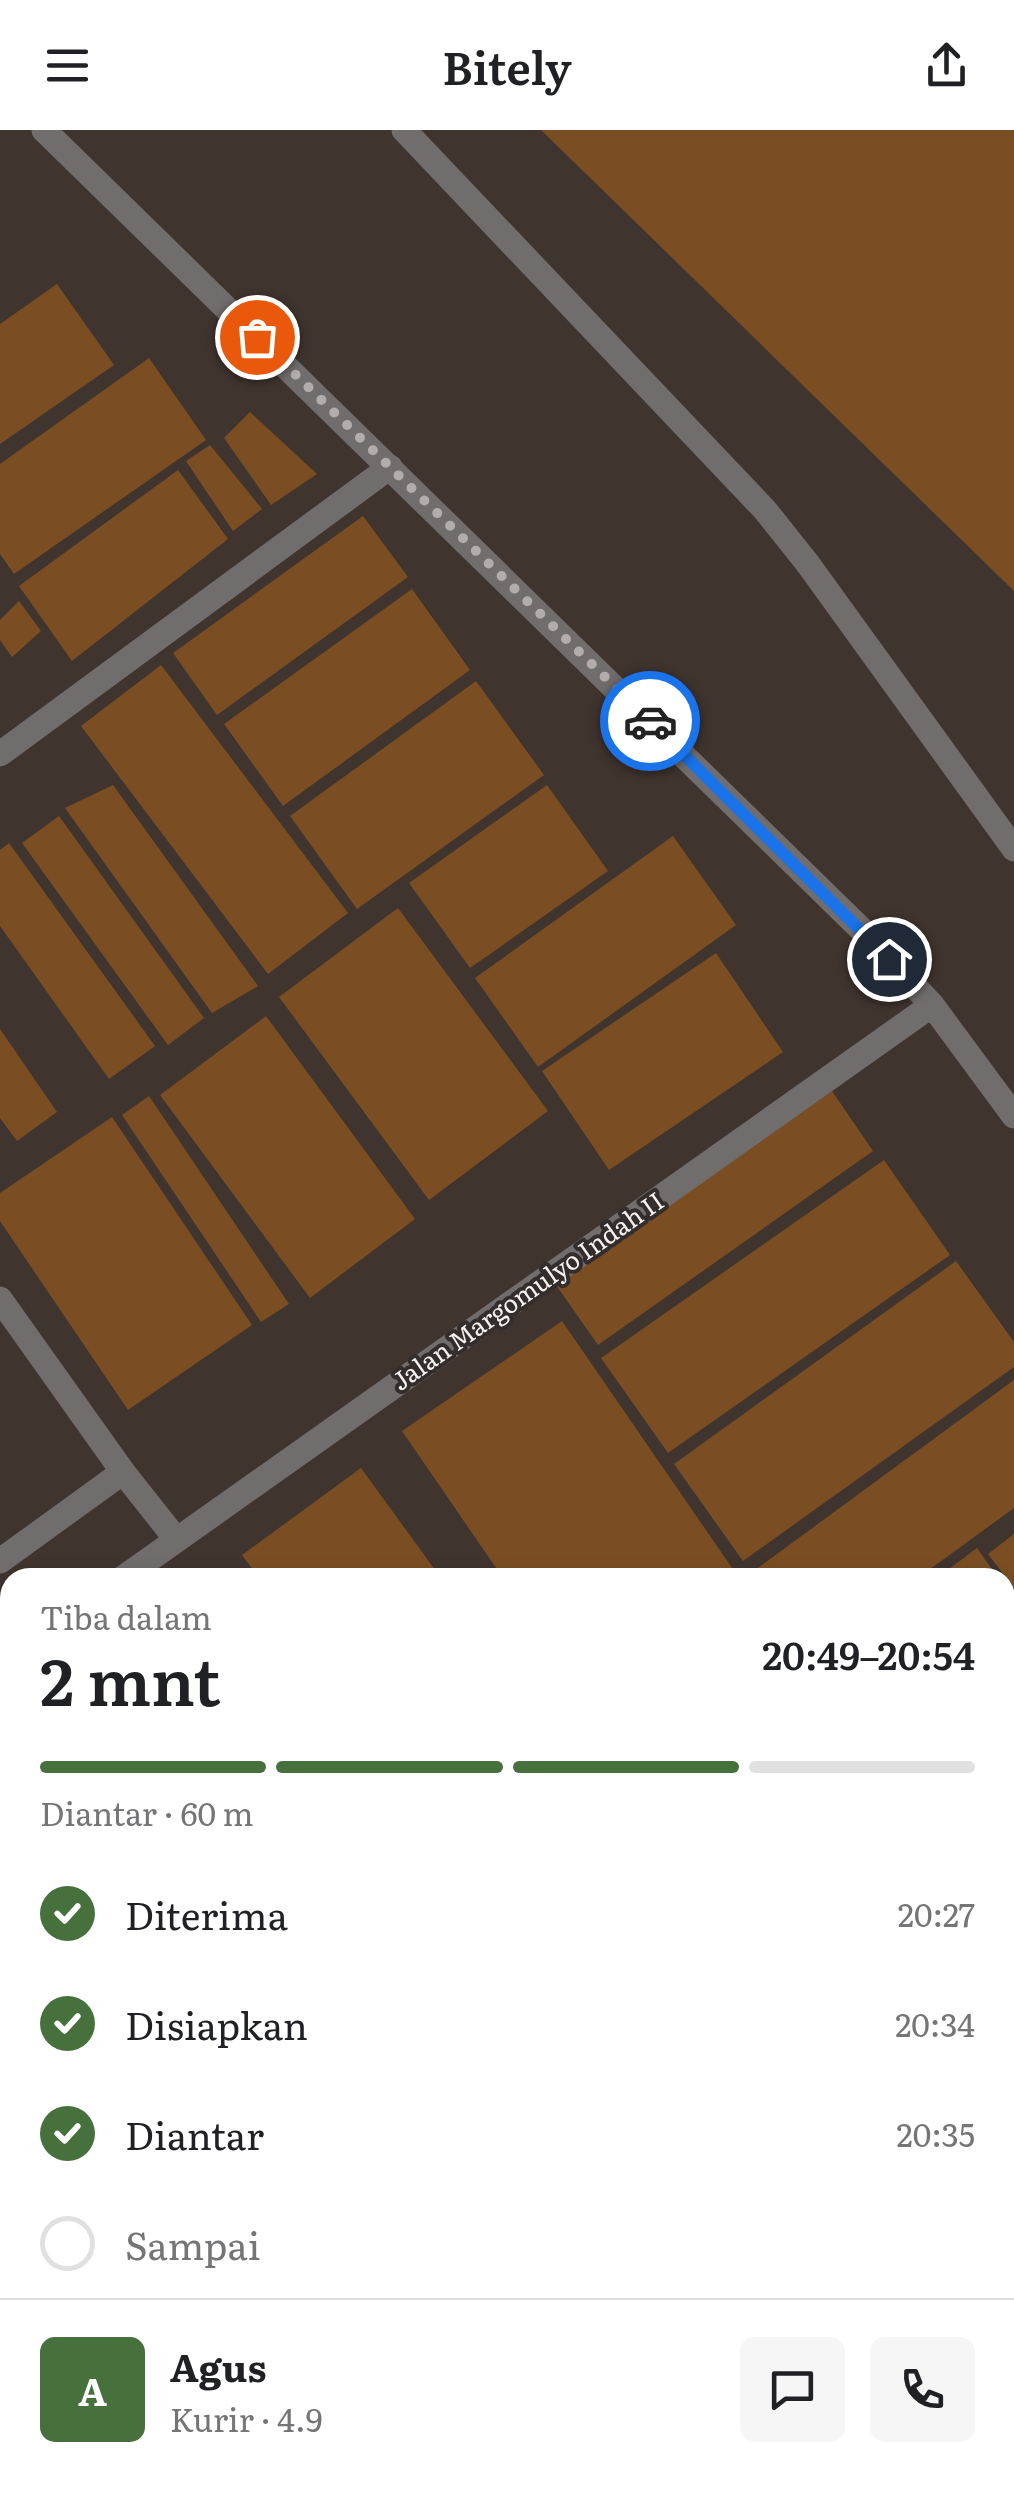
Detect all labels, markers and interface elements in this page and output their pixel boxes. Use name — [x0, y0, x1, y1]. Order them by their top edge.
text: Bitely — [442, 32, 572, 99]
icon: menu — [40, 38, 95, 93]
icon: share — [919, 38, 974, 93]
pin — [215, 295, 300, 380]
icon: bag — [230, 310, 285, 365]
courier — [600, 671, 700, 771]
icon: car — [623, 694, 678, 749]
pin — [847, 917, 932, 1002]
icon: home — [862, 932, 917, 987]
street label: Jalan Margomulyo Indah II — [383, 1182, 671, 1398]
text: Tiba dalam — [40, 1592, 212, 1640]
text: 20:49–20:54 — [762, 1625, 975, 1682]
text: 2 mnt — [40, 1629, 221, 1726]
text: Diantar · 60 m — [40, 1788, 254, 1836]
text: Diterima — [125, 1885, 288, 1942]
icon: check — [40, 1886, 95, 1941]
text: 20:27 — [898, 1889, 975, 1937]
text: Disiapkan — [125, 1995, 308, 2052]
icon: check — [40, 1996, 95, 2051]
text: 20:34 — [895, 1999, 975, 2047]
text: Diantar — [125, 2105, 264, 2162]
icon: check — [40, 2106, 95, 2161]
text: 20:35 — [897, 2109, 975, 2157]
text: Sampai — [125, 2215, 261, 2272]
text: Agus — [170, 2337, 266, 2394]
button: chat — [740, 2337, 845, 2442]
button: phone — [870, 2337, 975, 2442]
text: A — [78, 2361, 107, 2418]
text: Kurir · 4.9 — [170, 2394, 322, 2442]

